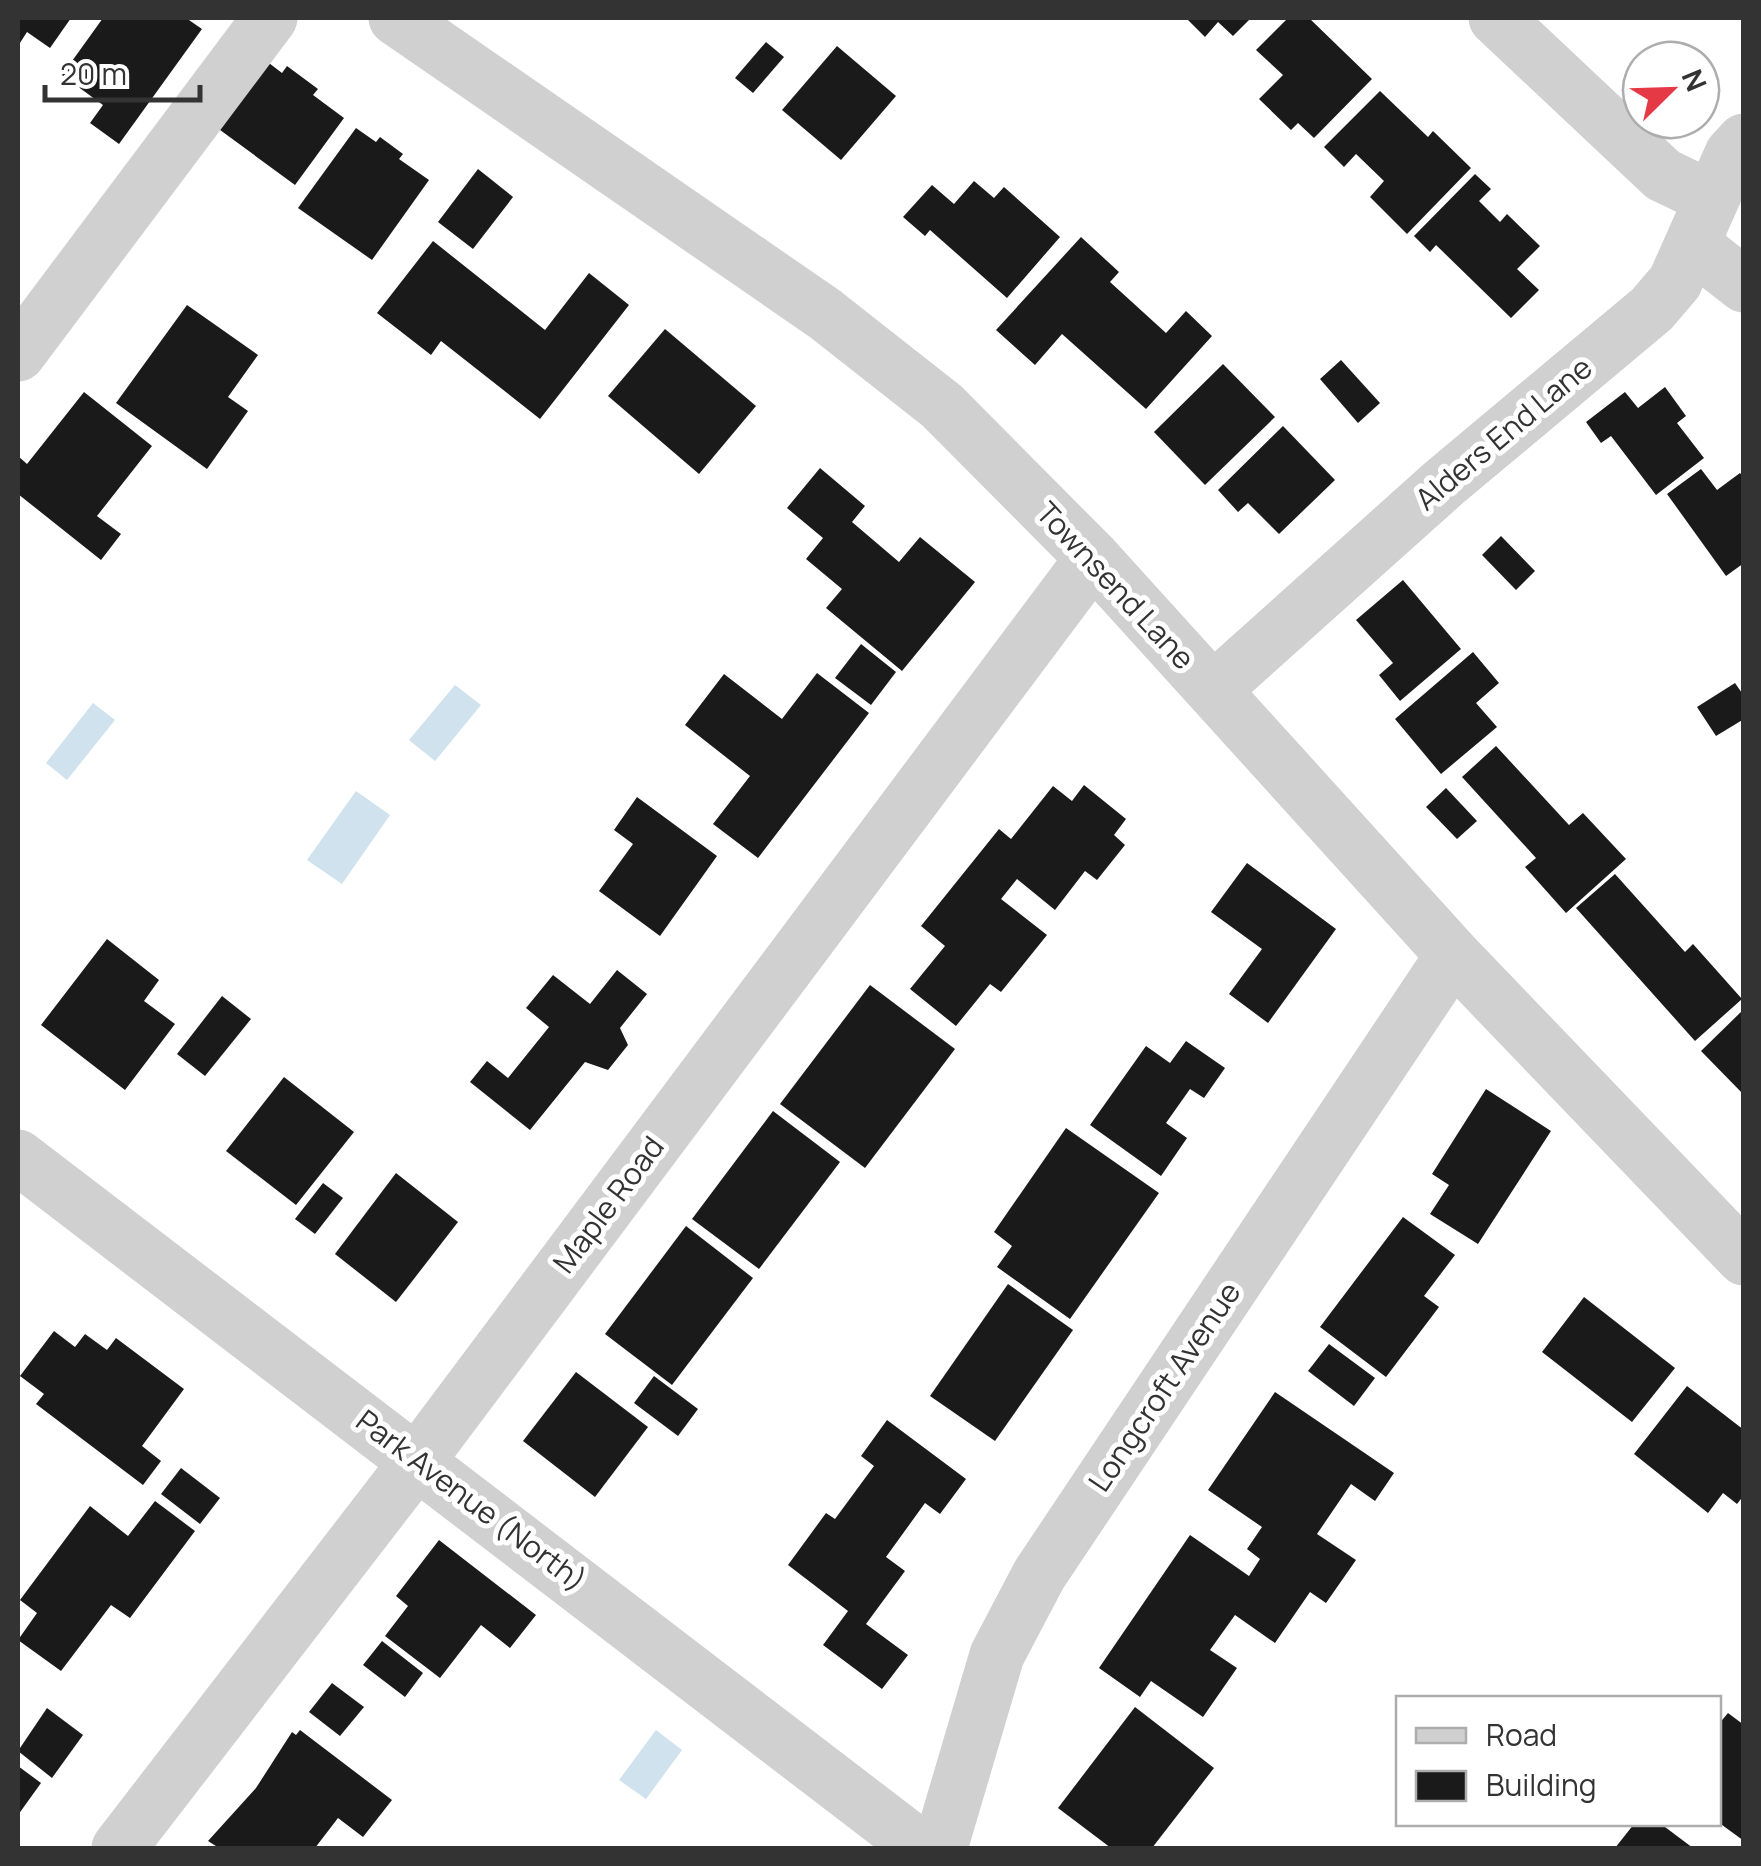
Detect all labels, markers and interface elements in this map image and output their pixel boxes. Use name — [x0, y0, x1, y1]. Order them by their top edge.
scale bar — [45, 40, 200, 102]
north arrow — [1621, 40, 1721, 140]
text: 20 m — [60, 53, 127, 94]
text: N — [1674, 63, 1716, 97]
street label: Alders End Lane — [1406, 347, 1600, 519]
street label: Townsend Lane — [1028, 492, 1204, 678]
street label: Maple Road — [543, 1127, 673, 1281]
street label: Longcroft Avenue — [1078, 1273, 1249, 1499]
street label: Park Avenue (North) — [348, 1400, 595, 1600]
legend — [1396, 1696, 1721, 1826]
text: Road — [1486, 1714, 1557, 1755]
text: Building — [1486, 1764, 1597, 1805]

